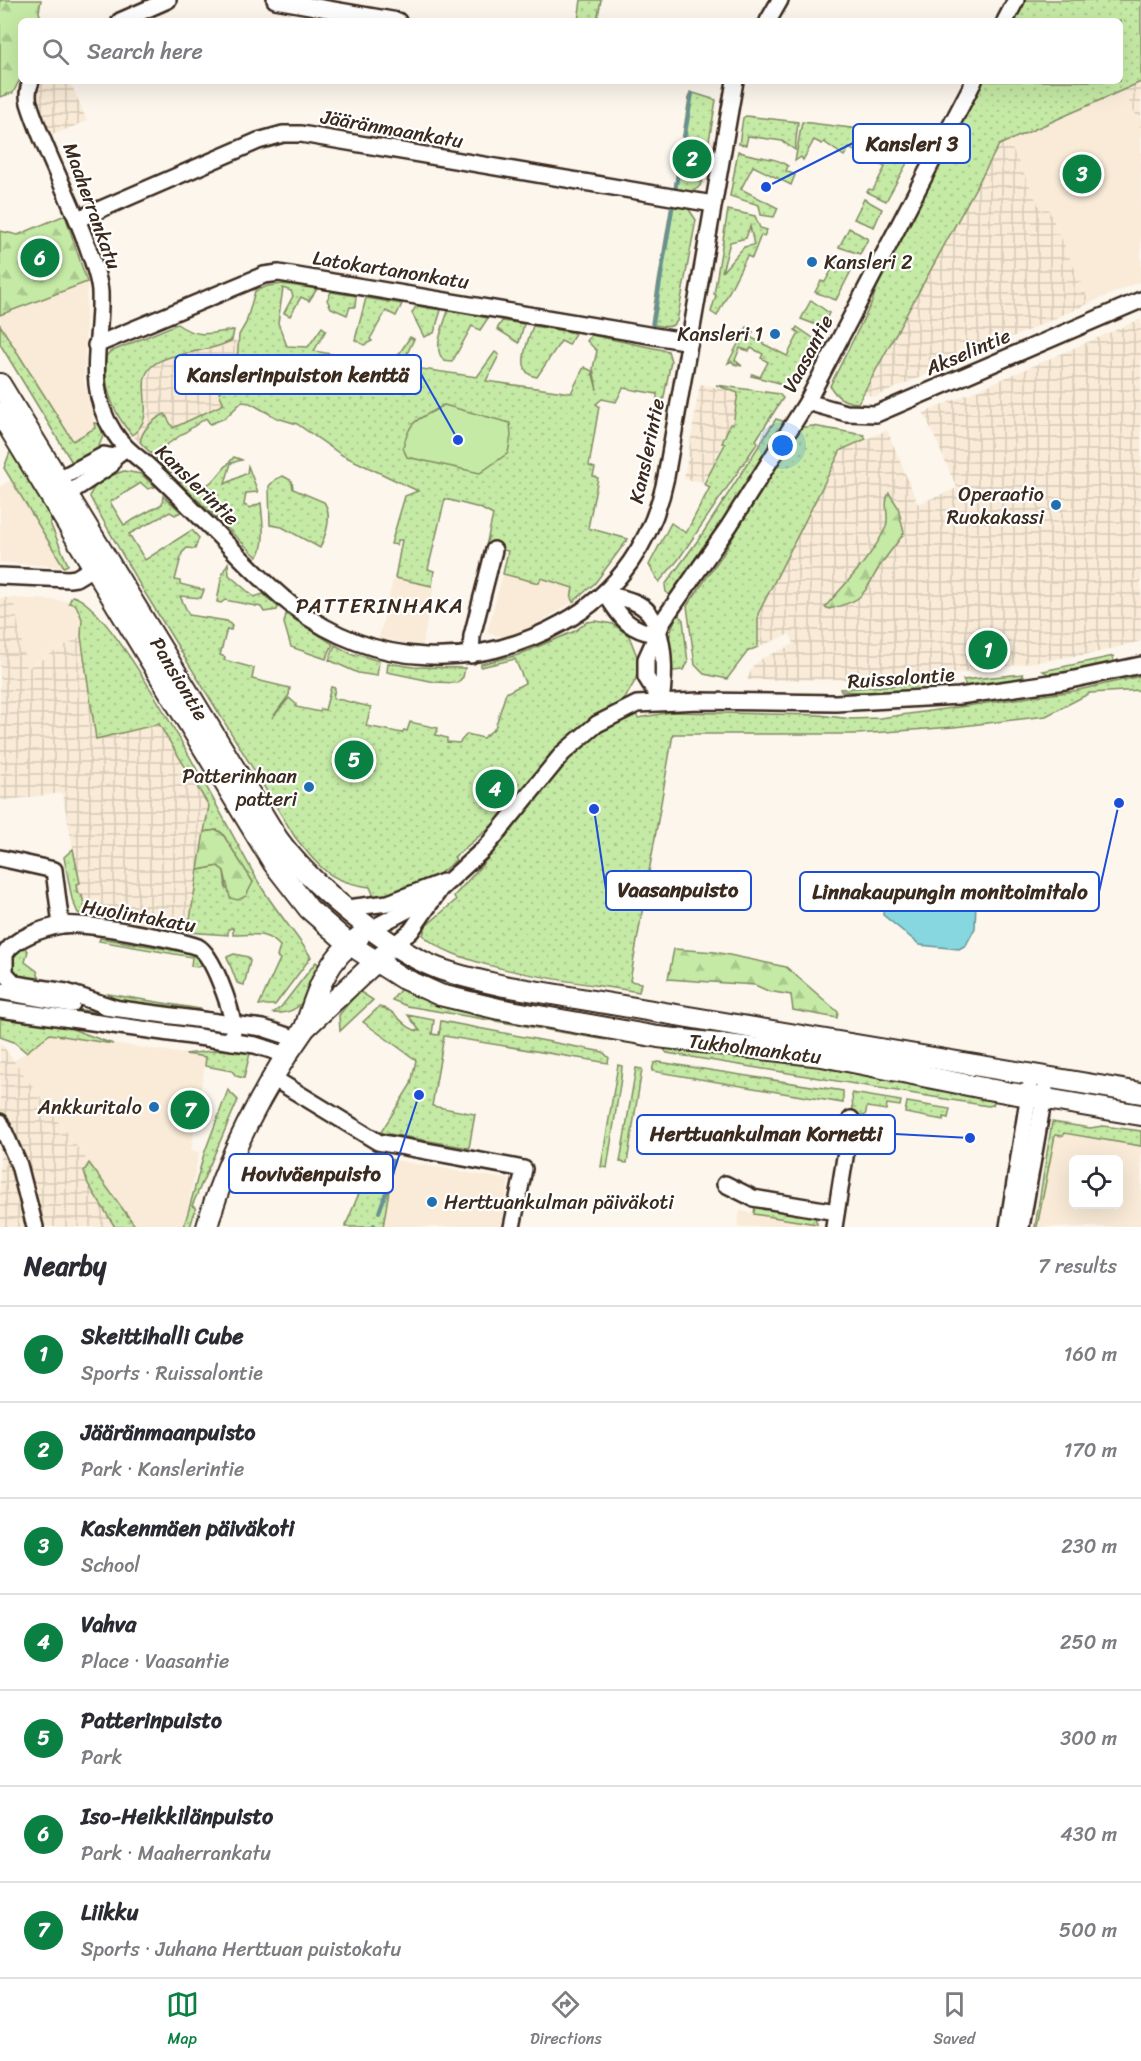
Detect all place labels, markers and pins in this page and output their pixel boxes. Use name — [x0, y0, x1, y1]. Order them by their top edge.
callout: Kansleri 3 — [853, 124, 970, 163]
pin: 2 — [672, 136, 712, 182]
pin: 3 — [1062, 152, 1102, 196]
pin: 6 — [20, 236, 60, 280]
place label: Kansleri 2 — [824, 245, 913, 280]
marker: Kansleri 2 — [805, 255, 819, 269]
place label: Kansleri 1 — [677, 317, 763, 352]
marker: Kansleri 1 — [768, 327, 782, 341]
callout: Kanslerinpuiston kenttä — [175, 355, 421, 394]
place label: Operaatio Ruokakassi — [947, 477, 1045, 535]
marker: Operaatio Ruokakassi — [1049, 498, 1063, 512]
pin: 1 — [968, 628, 1008, 672]
pin: 5 — [334, 738, 374, 783]
place label: Patterinhaan patteri — [182, 759, 297, 817]
pin: 4 — [476, 766, 514, 812]
marker: Patterinhaan patteri — [302, 780, 316, 794]
callout: Vaasanpuisto — [606, 871, 751, 910]
callout: Linnakaupungin monitoimitalo — [800, 872, 1099, 911]
pin: 7 — [170, 1088, 210, 1132]
place label: Ankkuritalo — [37, 1090, 142, 1125]
marker: Ankkuritalo — [147, 1100, 161, 1114]
callout: Herttuankulman Kornetti — [637, 1115, 895, 1154]
callout: Hoviväenpuisto — [229, 1154, 393, 1193]
place label: Herttuankulman päiväkoti — [444, 1185, 675, 1220]
marker: Herttuankulman päiväkoti — [425, 1195, 439, 1209]

